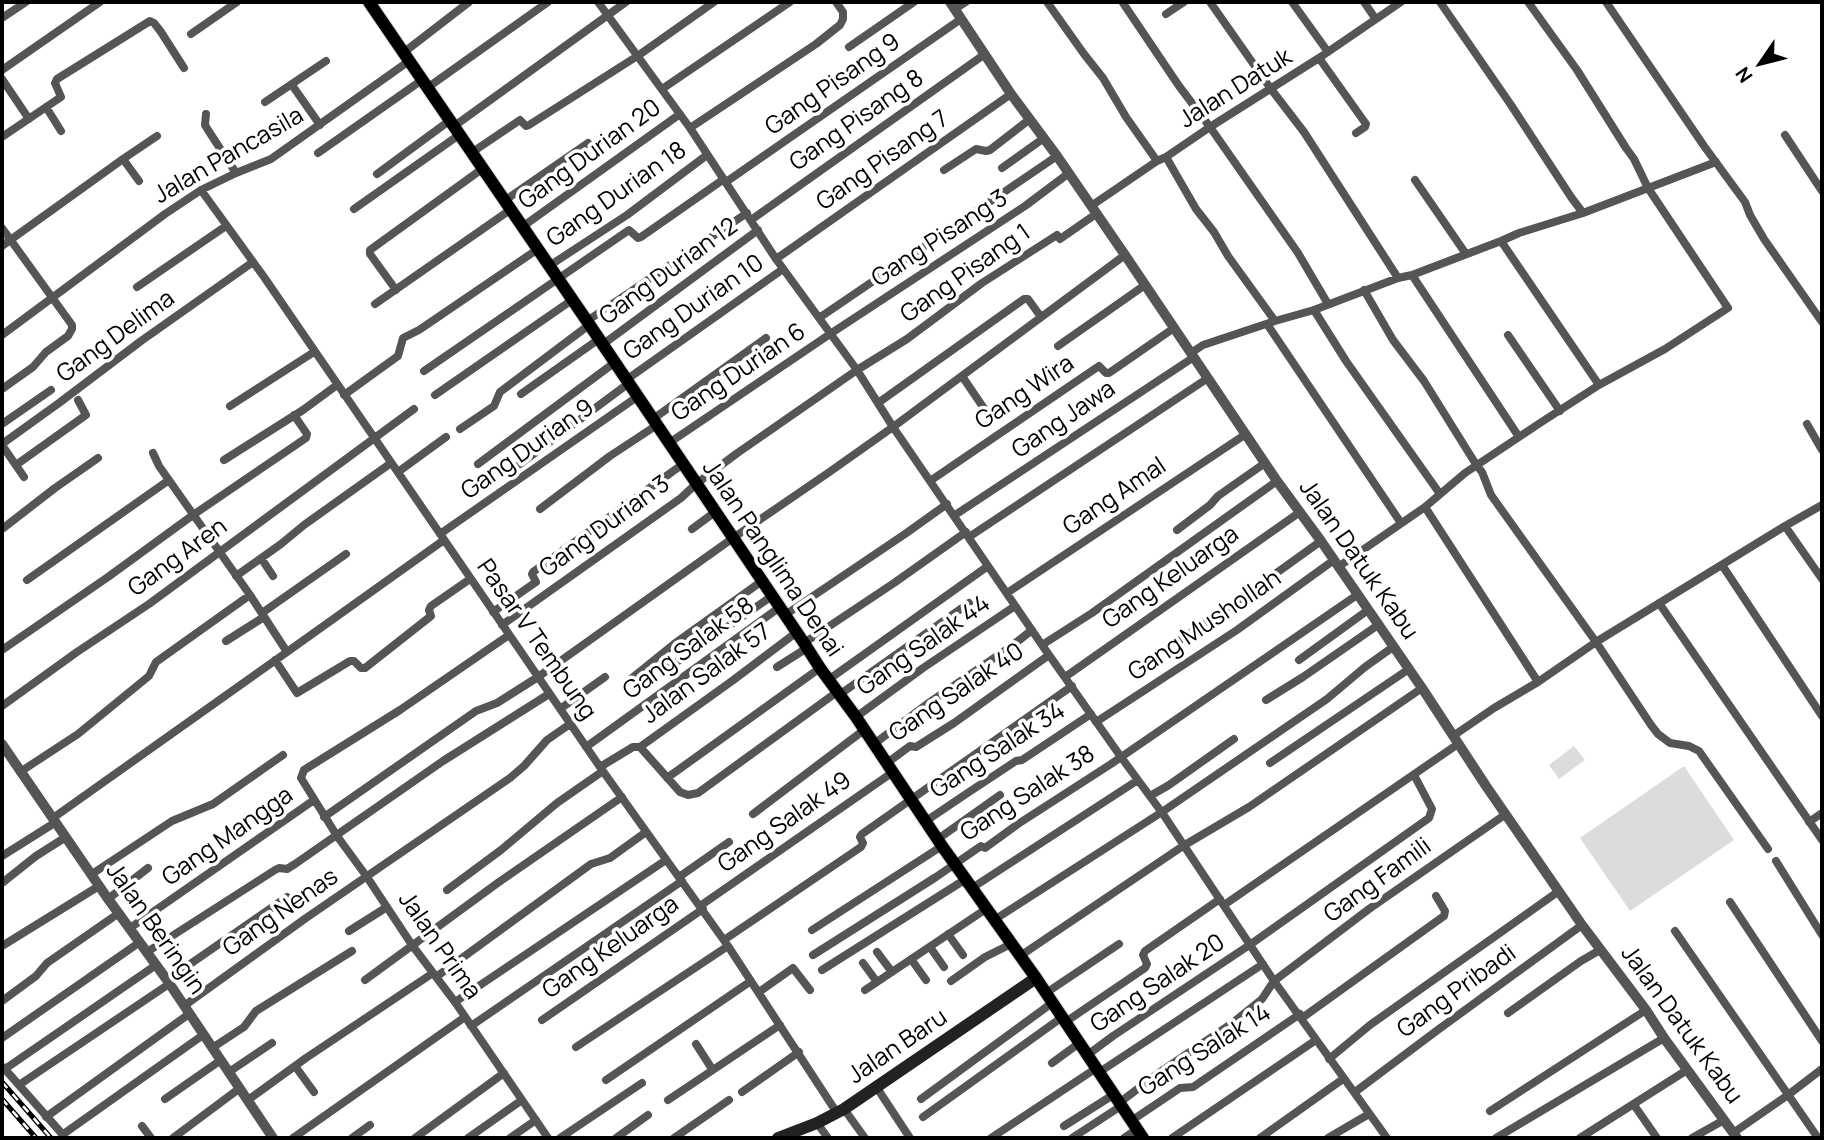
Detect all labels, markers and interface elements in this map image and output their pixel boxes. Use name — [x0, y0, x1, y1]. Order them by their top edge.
street label: Gang Pisang 9 — [760, 28, 906, 142]
north arrow — [1726, 28, 1796, 98]
street label: Jalan Datuk — [1174, 43, 1298, 135]
text: N — [1729, 62, 1758, 88]
street label: Gang Pisang 8 — [785, 64, 929, 178]
street label: Gang Durian 20 — [513, 94, 667, 216]
street label: Jalan Pancasila — [149, 102, 309, 210]
street label: Gang Pisang 7 — [811, 105, 955, 217]
street label: Gang Durian 18 — [542, 136, 692, 254]
street label: Gang Pisang 3 — [867, 184, 1013, 294]
street label: Gang Durian 12 — [594, 212, 744, 332]
street label: Gang Pisang 1 — [895, 219, 1037, 329]
street label: Gang Durian 10 — [618, 249, 770, 367]
street label: Gang Delima — [51, 285, 181, 389]
street label: Gang Durian 6 — [667, 318, 811, 428]
street label: Gang Wira — [970, 350, 1080, 436]
street label: Gang Jawa — [1007, 375, 1121, 465]
street label: Gang Durian 9 — [456, 394, 600, 506]
street label: Gang Amal — [1058, 452, 1172, 542]
street label: Jalan Panglima Denai — [696, 455, 848, 663]
street label: Gang Durian 3 — [534, 470, 676, 584]
street label: Jalan Datuk Kabu — [1292, 475, 1424, 645]
street label: Gang Aren — [123, 513, 233, 603]
street label: Gang Keluarga — [1097, 520, 1245, 636]
street label: Pasar V Tembung — [470, 554, 602, 726]
street label: Gang Mushollah — [1123, 564, 1287, 688]
street label: Gang Salak 44 — [852, 590, 996, 702]
street label: Gang Salak 58 — [618, 592, 760, 706]
street label: Jalan Salak 57 — [637, 618, 777, 730]
street label: Gang Salak 40 — [884, 637, 1030, 749]
street label: Gang Salak 34 — [925, 697, 1071, 805]
street label: Gang Salak 38 — [955, 740, 1101, 848]
street label: Gang Salak 49 — [713, 766, 857, 880]
street label: Gang Mangga — [157, 781, 299, 893]
street label: Gang Famili — [1319, 832, 1437, 930]
street label: Jalan Beringin — [99, 858, 211, 1000]
street label: Gang Nenas — [218, 863, 344, 963]
street label: Jalan Prima — [391, 887, 487, 1005]
street label: Gang Keluarga — [537, 890, 685, 1006]
street label: Gang Salak 20 — [1085, 929, 1231, 1039]
street label: Gang Pribadi — [1392, 939, 1522, 1045]
street label: Jalan Datuk Kabu — [1614, 940, 1748, 1110]
street label: Gang Salak 14 — [1133, 999, 1277, 1103]
street label: Jalan Baru — [843, 1003, 953, 1091]

